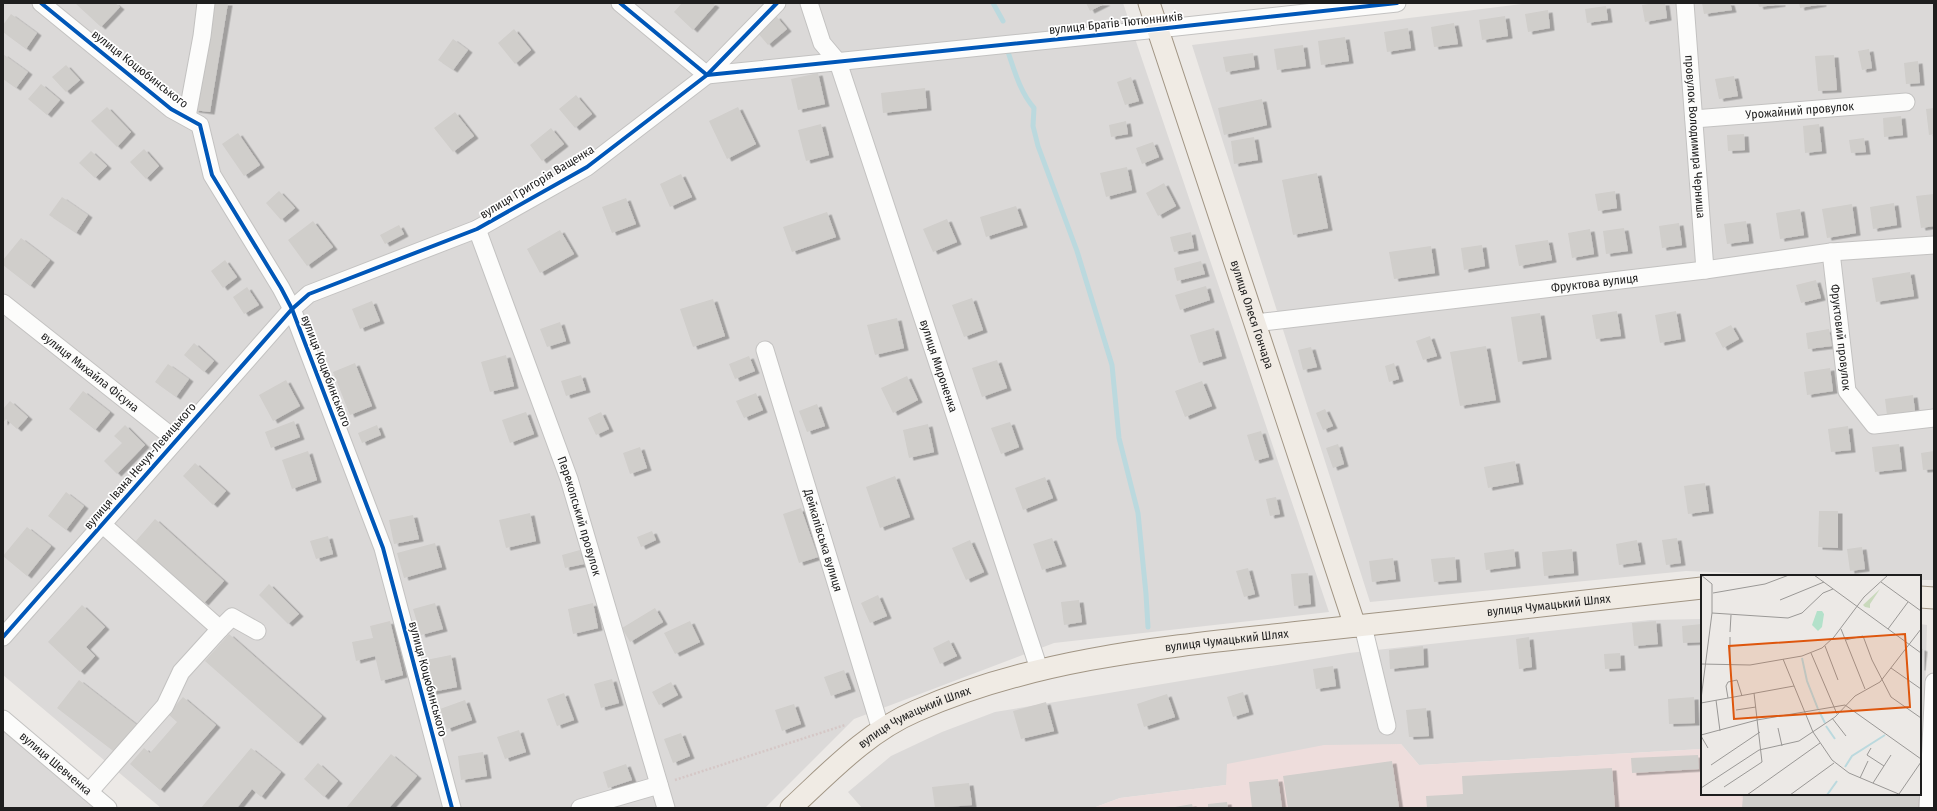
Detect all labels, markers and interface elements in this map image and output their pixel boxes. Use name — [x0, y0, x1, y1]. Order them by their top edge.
street label: вулиця Братів Тютюнників — [1048, 9, 1184, 37]
street label: вулиця Коцюбинського — [89, 27, 191, 111]
street label: провулок Володимира Черниша — [1682, 54, 1708, 219]
street label: Урожайний провулок — [1744, 99, 1855, 122]
street label: вулиця Григорія Ващенка — [477, 142, 597, 222]
street label: вулиця Олеся Гончара — [1228, 258, 1276, 371]
street label: Фруктова вулиця — [1550, 271, 1639, 295]
street label: Фруктовий провулок — [1828, 283, 1854, 392]
street label: вулиця Коцюбинського — [298, 313, 354, 429]
street label: вулиця Мироненка — [917, 318, 960, 414]
street label: вулиця Михайла Фісуна — [38, 329, 142, 415]
street label: вулиця Івана Нечуя-Левицького — [81, 400, 199, 532]
street label: Перекопський провулок — [554, 455, 604, 578]
street label: Дейкалівська вулиця — [801, 486, 845, 593]
inset map — [1701, 575, 1921, 795]
street label: вулиця Чумацький Шлях — [1486, 591, 1612, 619]
street label: вулиця Коцюбинського — [406, 620, 450, 738]
street label: вулиця Чумацький Шлях — [1164, 626, 1290, 655]
street label: вулиця Чумацький Шлях — [855, 683, 973, 751]
street label: вулиця Шевченка — [17, 729, 95, 798]

